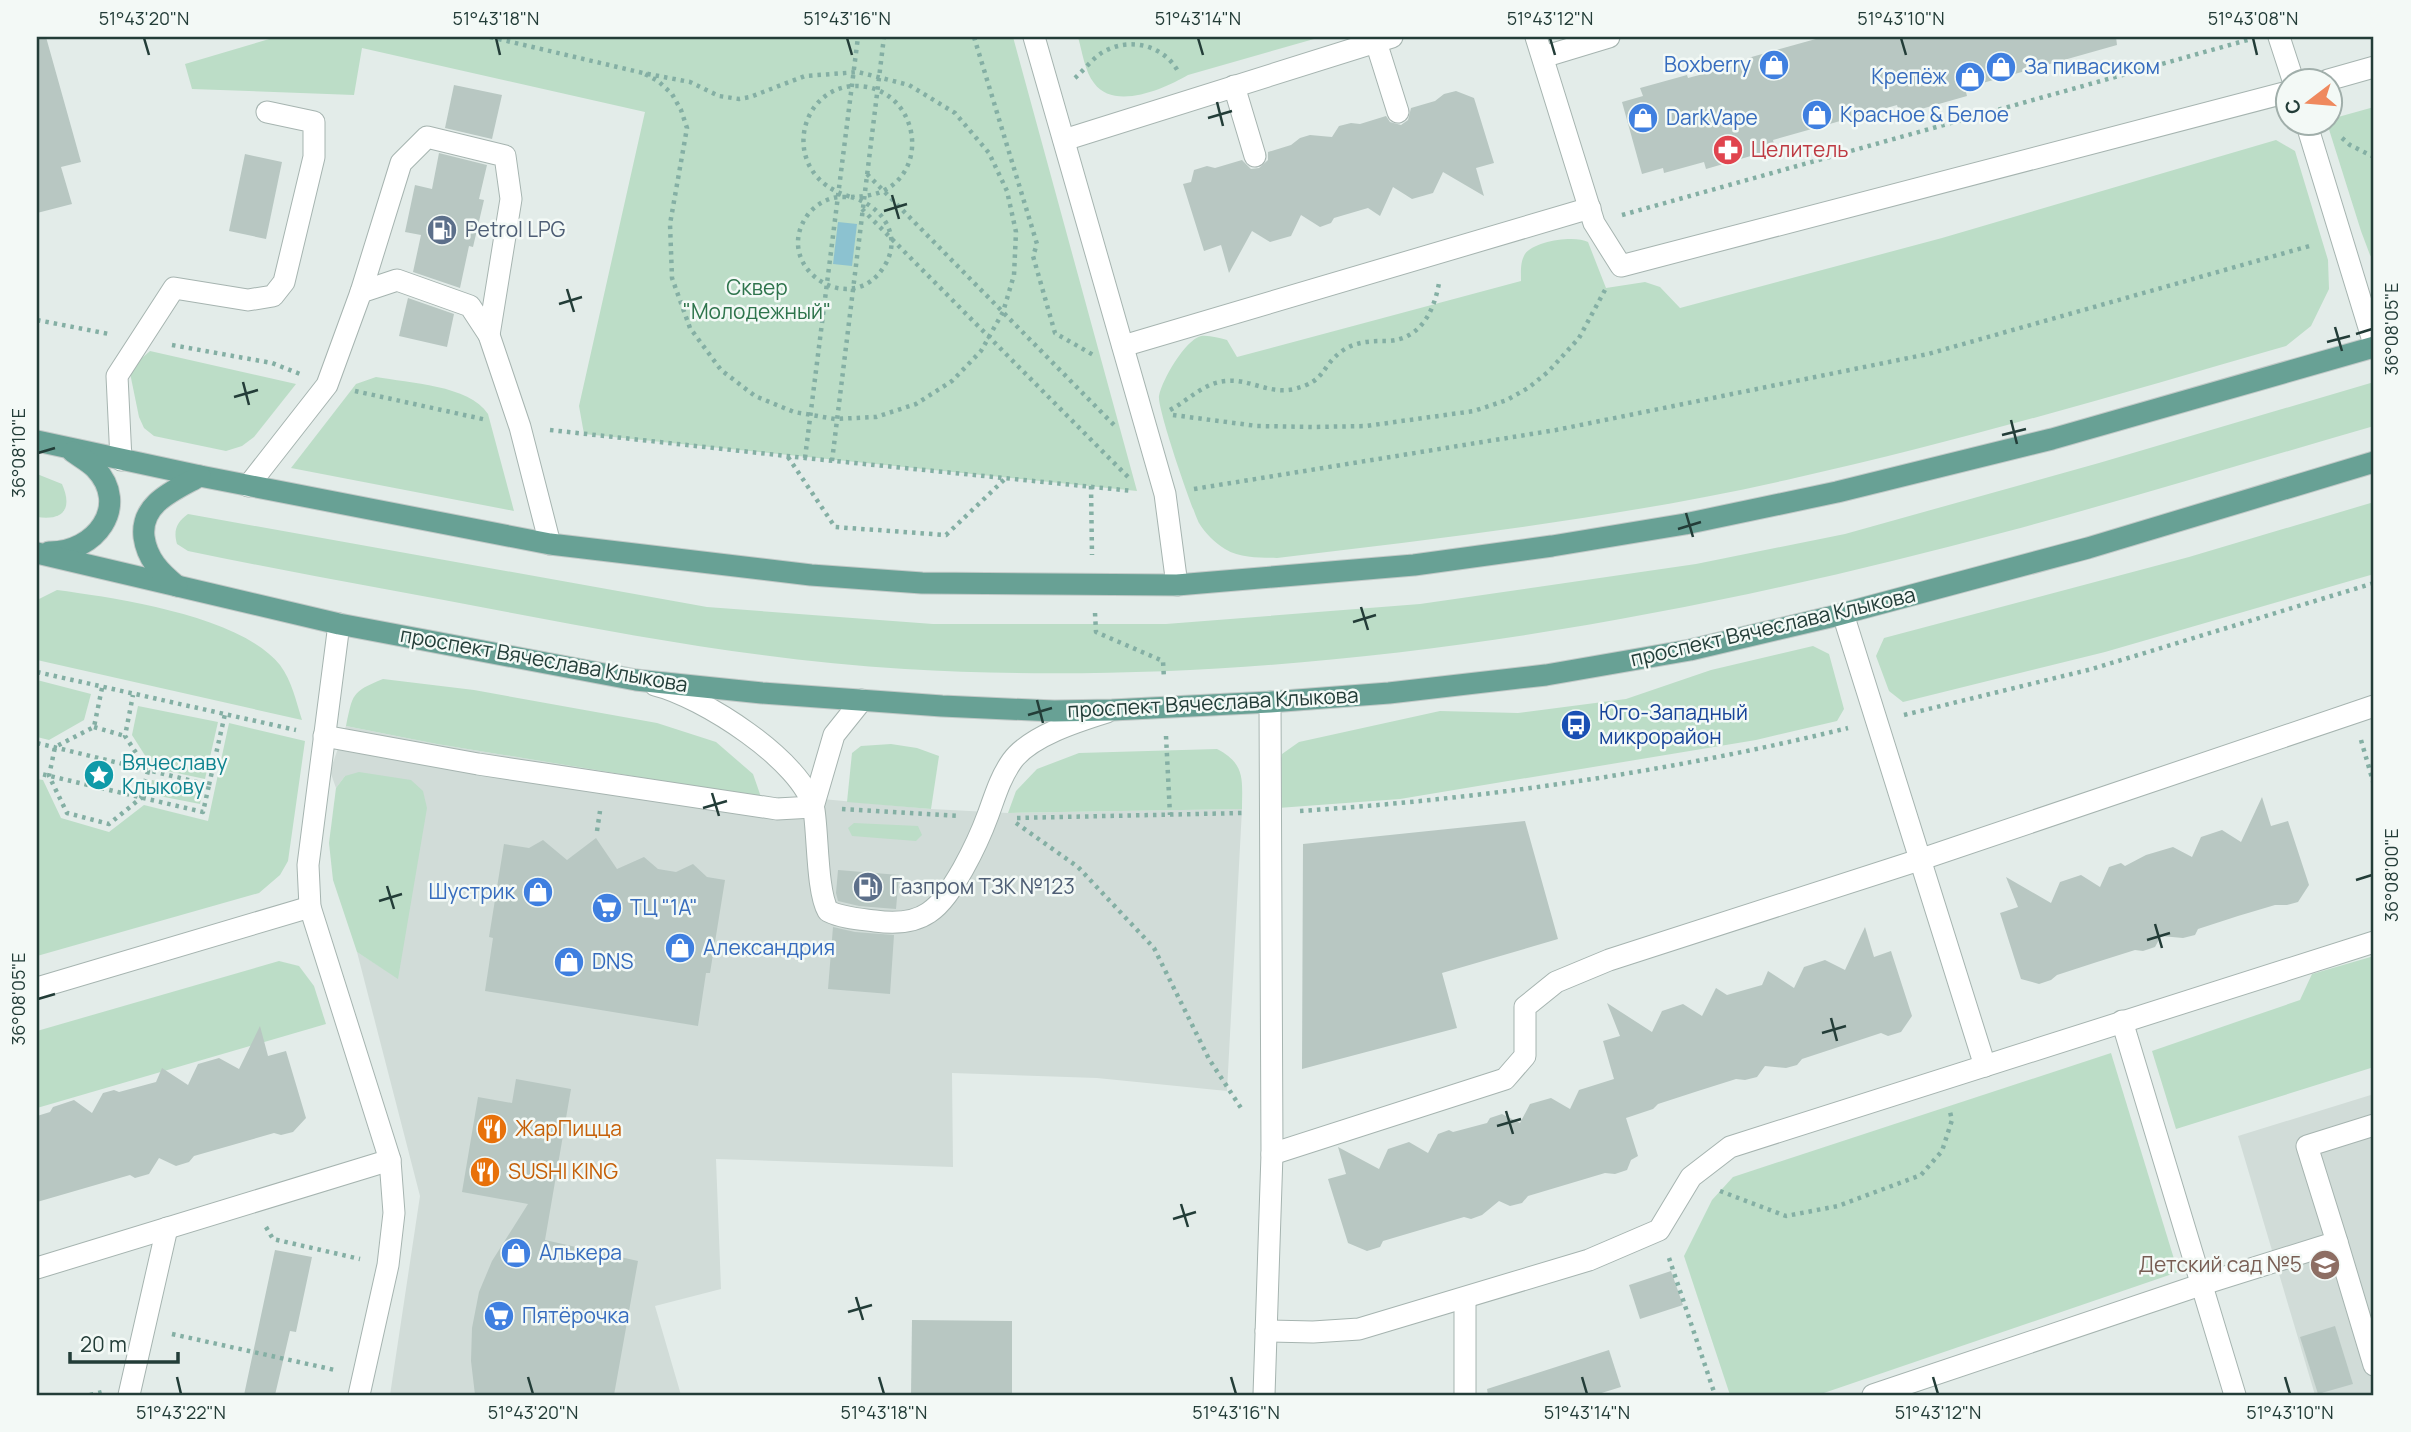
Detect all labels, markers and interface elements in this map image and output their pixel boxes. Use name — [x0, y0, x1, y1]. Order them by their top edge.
text: 51°43'20"N — [99, 6, 189, 30]
text: 51°43'18"N — [453, 6, 539, 30]
text: 51°43'16"N — [803, 6, 891, 30]
text: 51°43'14"N — [1155, 6, 1241, 30]
text: 51°43'12"N — [1507, 6, 1593, 30]
text: 51°43'10"N — [1857, 6, 1945, 30]
text: 51°43'08"N — [2208, 6, 2298, 30]
shop icon: Boxberry — [1757, 48, 1791, 82]
place label: Boxberry — [1664, 50, 1751, 78]
shop icon: За пивасиком — [1984, 50, 2018, 84]
place label: За пивасиком — [2024, 52, 2160, 80]
shop icon: Крепёж — [1953, 60, 1987, 94]
place label: Крепёж — [1871, 62, 1947, 90]
north arrow — [2274, 66, 2344, 136]
text: С — [2278, 96, 2307, 117]
shop icon: Красное & Белое — [1800, 98, 1834, 132]
place label: Красное & Белое — [1840, 100, 2009, 128]
shop icon: DarkVape — [1626, 101, 1660, 135]
place label: DarkVape — [1666, 103, 1758, 131]
pharmacy icon: Целитель — [1711, 133, 1745, 167]
place label: Целитель — [1751, 135, 1849, 163]
fuel station icon: Petrol LPG — [425, 213, 459, 247]
place label: Petrol LPG — [465, 215, 566, 243]
park label: Сквер "Молодежный" — [683, 273, 831, 325]
text: 36°08'05"E — [2379, 282, 2403, 376]
text: 36°08'10"E — [6, 408, 30, 498]
street label: проспект Вячеслава Клыкова — [1628, 580, 1918, 672]
street label: проспект Вячеслава Клыкова — [398, 620, 690, 698]
street label: проспект Вячеслава Клыкова — [1067, 680, 1359, 724]
place label: Юго-Западный микрорайон — [1599, 698, 1748, 750]
bus stop icon: Юго-Западный микрорайон — [1559, 708, 1593, 742]
place label: Вячеславу Клыкову — [122, 748, 228, 800]
place icon: Вячеславу Клыкову — [82, 758, 116, 792]
text: 36°08'00"E — [2379, 828, 2403, 922]
fuel station icon: Газпром ТЗК №123 — [851, 870, 885, 904]
place label: Газпром ТЗК №123 — [891, 872, 1075, 900]
shop icon: Шустрик — [521, 875, 555, 909]
place label: Шустрик — [429, 877, 516, 905]
supermarket icon: ТЦ "1А" — [590, 891, 624, 925]
place label: ТЦ "1А" — [630, 893, 698, 921]
shop icon: Александрия — [663, 931, 697, 965]
place label: Александрия — [703, 933, 835, 961]
shop icon: DNS — [552, 945, 586, 979]
place label: DNS — [592, 947, 633, 975]
text: 36°08'05"E — [6, 952, 30, 1046]
restaurant icon: ЖарПицца — [475, 1112, 509, 1146]
place label: ЖарПицца — [515, 1114, 622, 1142]
restaurant icon: SUSHI KING — [468, 1155, 502, 1189]
place label: SUSHI KING — [508, 1157, 618, 1185]
shop icon: Алькера — [499, 1236, 533, 1270]
place label: Алькера — [539, 1238, 622, 1266]
school or university icon: Детский сад №5 — [2308, 1248, 2342, 1282]
place label: Детский сад №5 — [2138, 1250, 2302, 1278]
supermarket icon: Пятёрочка — [482, 1299, 516, 1333]
place label: Пятёрочка — [522, 1301, 629, 1329]
scale bar — [70, 1320, 178, 1364]
text: 20 m — [80, 1330, 127, 1358]
text: 51°43'22"N — [136, 1400, 226, 1424]
text: 51°43'20"N — [488, 1400, 578, 1424]
text: 51°43'18"N — [841, 1400, 927, 1424]
text: 51°43'16"N — [1192, 1400, 1280, 1424]
text: 51°43'14"N — [1544, 1400, 1630, 1424]
text: 51°43'12"N — [1895, 1400, 1981, 1424]
text: 51°43'10"N — [2246, 1400, 2334, 1424]

